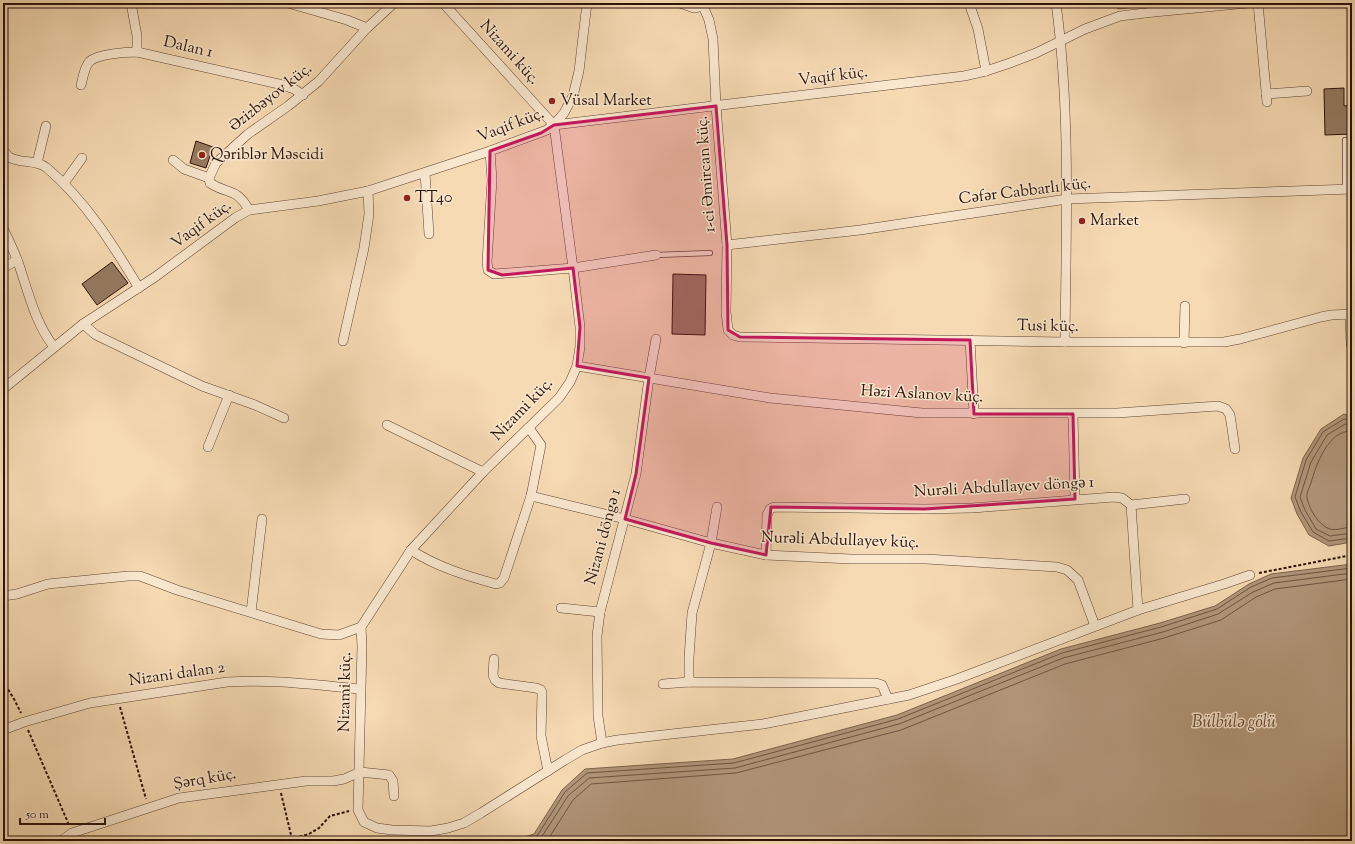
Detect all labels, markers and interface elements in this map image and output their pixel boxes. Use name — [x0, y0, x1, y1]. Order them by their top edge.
street label: Nizami küç. — [474, 15, 544, 91]
street label: Dalan 1 — [161, 31, 216, 65]
street label: Əzizbəyov küç. — [224, 58, 318, 138]
street label: Vaqif küç. — [797, 61, 869, 93]
place label: Vüsal Market — [560, 90, 652, 113]
marker: Vüsal Market — [547, 96, 557, 106]
street label: Vaqif küç. — [474, 103, 548, 149]
street label: 1-ci Əmircan küç. — [691, 115, 723, 233]
place label: Qəriblər Məscidi — [210, 144, 324, 167]
marker: Qəriblər Məscidi — [197, 150, 207, 160]
street label: Cəfər Cabbarlı küç. — [957, 172, 1093, 212]
place label: TT40 — [415, 187, 452, 210]
marker: TT40 — [402, 193, 412, 203]
street label: Vaqif küç. — [167, 195, 237, 255]
place label: Market — [1090, 210, 1140, 233]
marker: Market — [1077, 216, 1087, 226]
street label: Tusi küç. — [1017, 315, 1079, 339]
street label: Nizami küç. — [487, 373, 559, 447]
street label: Həzi Aslanov küç. — [860, 380, 984, 410]
street label: Nurəli Abdullayev döngə 1 — [913, 472, 1095, 504]
street label: Nizani döngə 1 — [580, 486, 628, 588]
street label: Nurəli Abdullayev küç. — [760, 527, 920, 555]
street label: Nizami küç. — [334, 652, 358, 732]
street label: Nizani dalan 2 — [128, 657, 227, 693]
water label: Bülbülə gölü — [1192, 711, 1276, 735]
street label: Şərq küç. — [172, 763, 238, 797]
scale bar — [20, 800, 105, 826]
text: 50 m — [25, 806, 49, 824]

